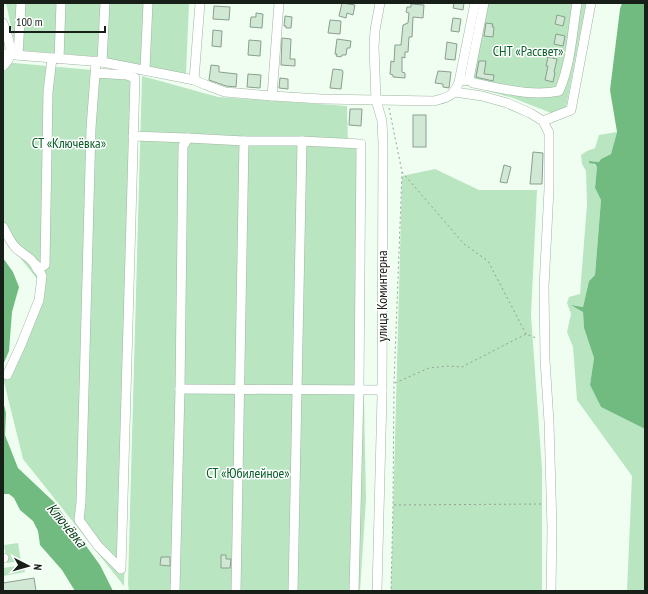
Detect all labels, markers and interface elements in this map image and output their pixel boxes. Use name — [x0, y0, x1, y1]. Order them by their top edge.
scale bar — [10, 8, 105, 34]
text: 100 m — [16, 14, 43, 29]
park label: СНТ «Рассвет» — [493, 42, 563, 60]
park label: СТ «Ключёвка» — [32, 134, 106, 152]
street label: улица Коминтерна — [373, 250, 391, 342]
park label: СТ «Юбилейное» — [206, 464, 290, 482]
water label: Ключёвка — [43, 499, 92, 552]
north arrow — [8, 546, 48, 586]
text: N — [31, 563, 45, 571]

